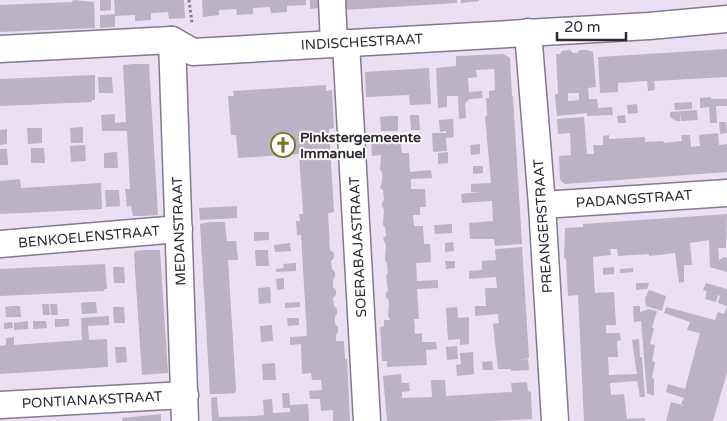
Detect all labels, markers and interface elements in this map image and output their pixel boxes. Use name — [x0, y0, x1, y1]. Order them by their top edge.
scale bar — [557, 10, 626, 42]
text: 20 m — [564, 18, 601, 36]
street label: INDISCHESTRAAT — [300, 30, 424, 54]
place label: Pinkstergemeente Immanuel — [300, 129, 421, 162]
church icon: Pinkstergemeente Immanuel — [270, 132, 296, 158]
street label: PREANGERSTRAAT — [530, 158, 556, 294]
street label: MEDANSTRAAT — [169, 176, 189, 286]
street label: SOERABAJASTRAAT — [346, 176, 370, 318]
street label: PADANGSTRAAT — [575, 186, 693, 212]
street label: BENKOELENSTRAAT — [17, 222, 161, 252]
street label: PONTIANAKSTRAAT — [21, 388, 163, 412]

